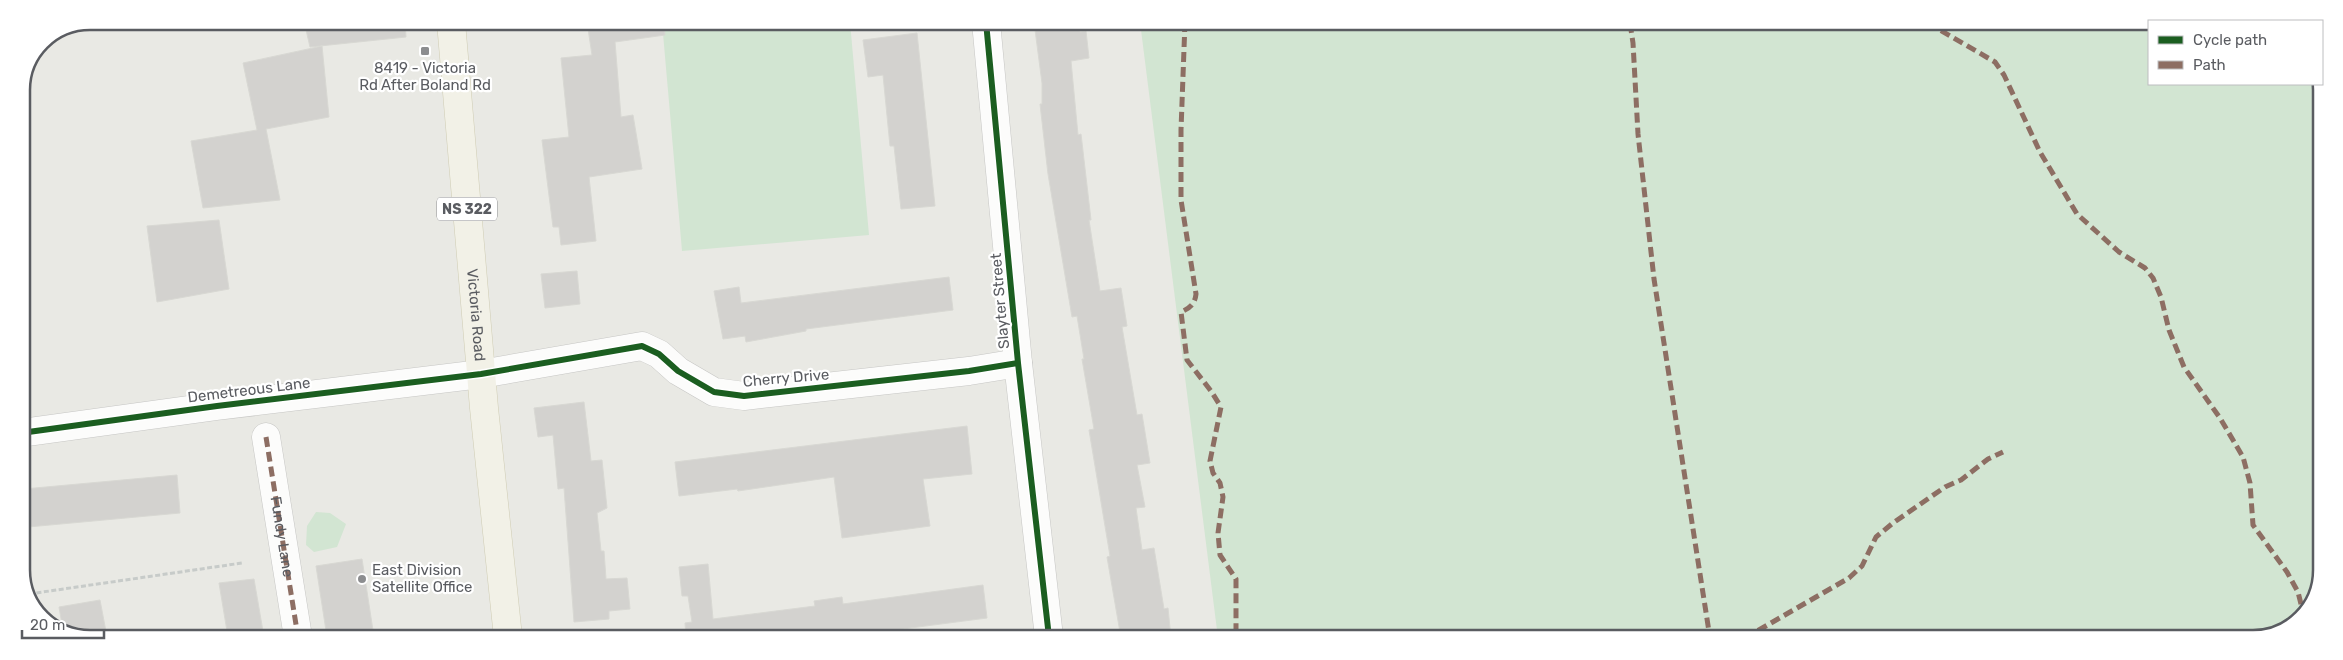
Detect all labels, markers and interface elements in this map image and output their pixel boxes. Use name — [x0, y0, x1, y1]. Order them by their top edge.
legend — [2148, 20, 2323, 85]
text: Cycle path — [2193, 31, 2267, 49]
marker: 8419 - Victoria Rd After Boland Rd — [419, 45, 431, 57]
text: Path — [2193, 56, 2226, 74]
place label: 8419 - Victoria Rd After Boland Rd — [359, 59, 491, 94]
road number: NS 322 — [437, 198, 497, 220]
street label: Slayter Street — [987, 252, 1013, 350]
street label: Victoria Road — [463, 268, 489, 362]
street label: Cherry Drive — [742, 365, 830, 391]
street label: Demetreous Lane — [187, 374, 311, 406]
street label: Fundy Lane — [267, 495, 297, 578]
place label: East Division Satellite Office — [372, 561, 472, 596]
marker: East Division Satellite Office — [356, 573, 368, 585]
scale bar — [22, 608, 105, 640]
text: 20 m — [30, 616, 65, 634]

